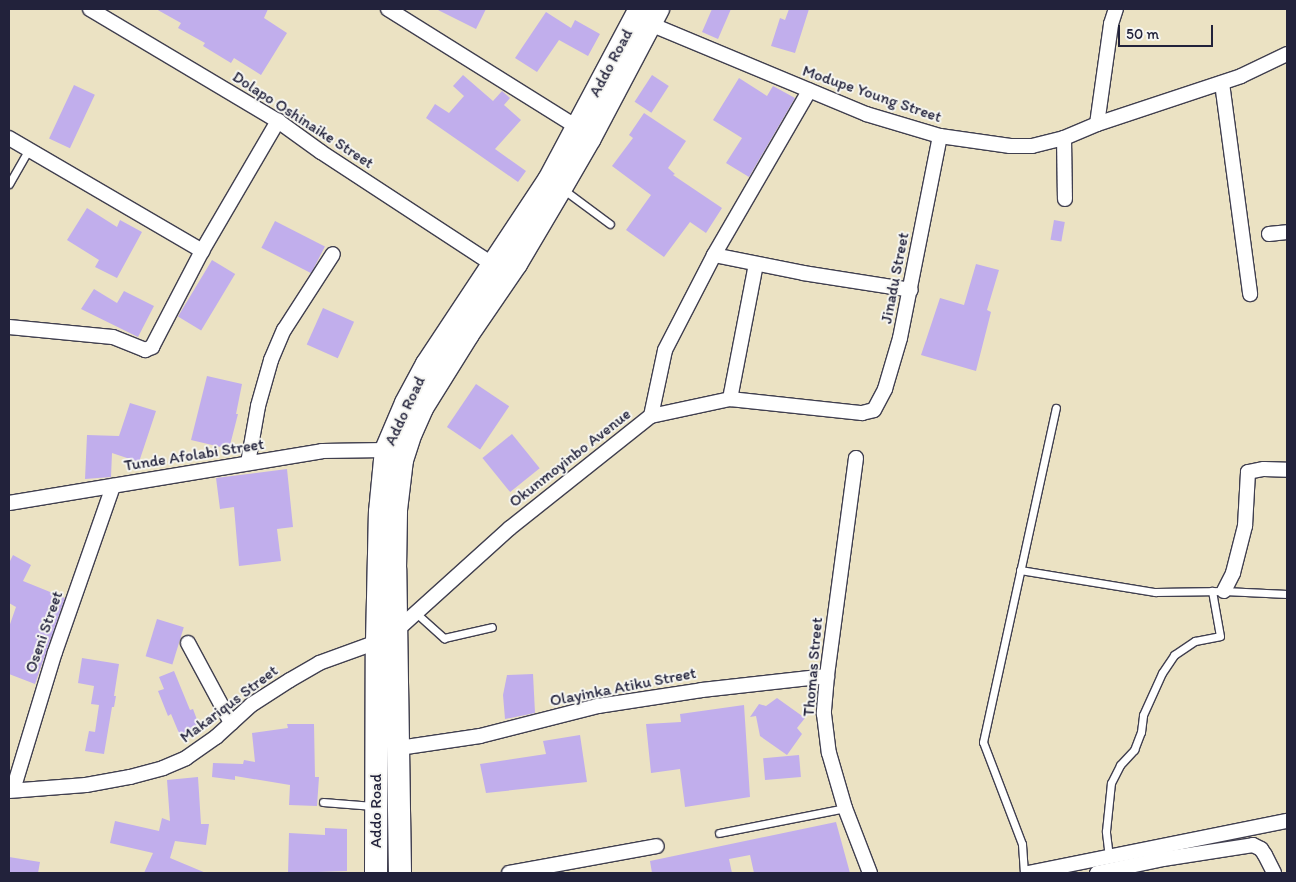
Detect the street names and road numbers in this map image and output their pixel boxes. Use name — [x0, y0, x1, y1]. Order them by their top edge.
street label: Addo Road — [585, 26, 637, 100]
street label: Modupe Young Street — [800, 61, 944, 127]
street label: Dolapo Oshinaike Street — [229, 67, 377, 173]
street label: Jinadu Street — [877, 231, 913, 325]
street label: Addo Road — [381, 373, 429, 449]
street label: Okunmoyinbo Avenue — [505, 405, 635, 511]
street label: Tunde Afolabi Street — [123, 435, 265, 475]
street label: Oseni Street — [21, 589, 67, 675]
street label: Thomas Street — [799, 617, 827, 717]
street label: Makariqus Street — [176, 661, 282, 747]
street label: Olayinka Atiku Street — [548, 663, 698, 711]
street label: Addo Road — [366, 774, 386, 848]

